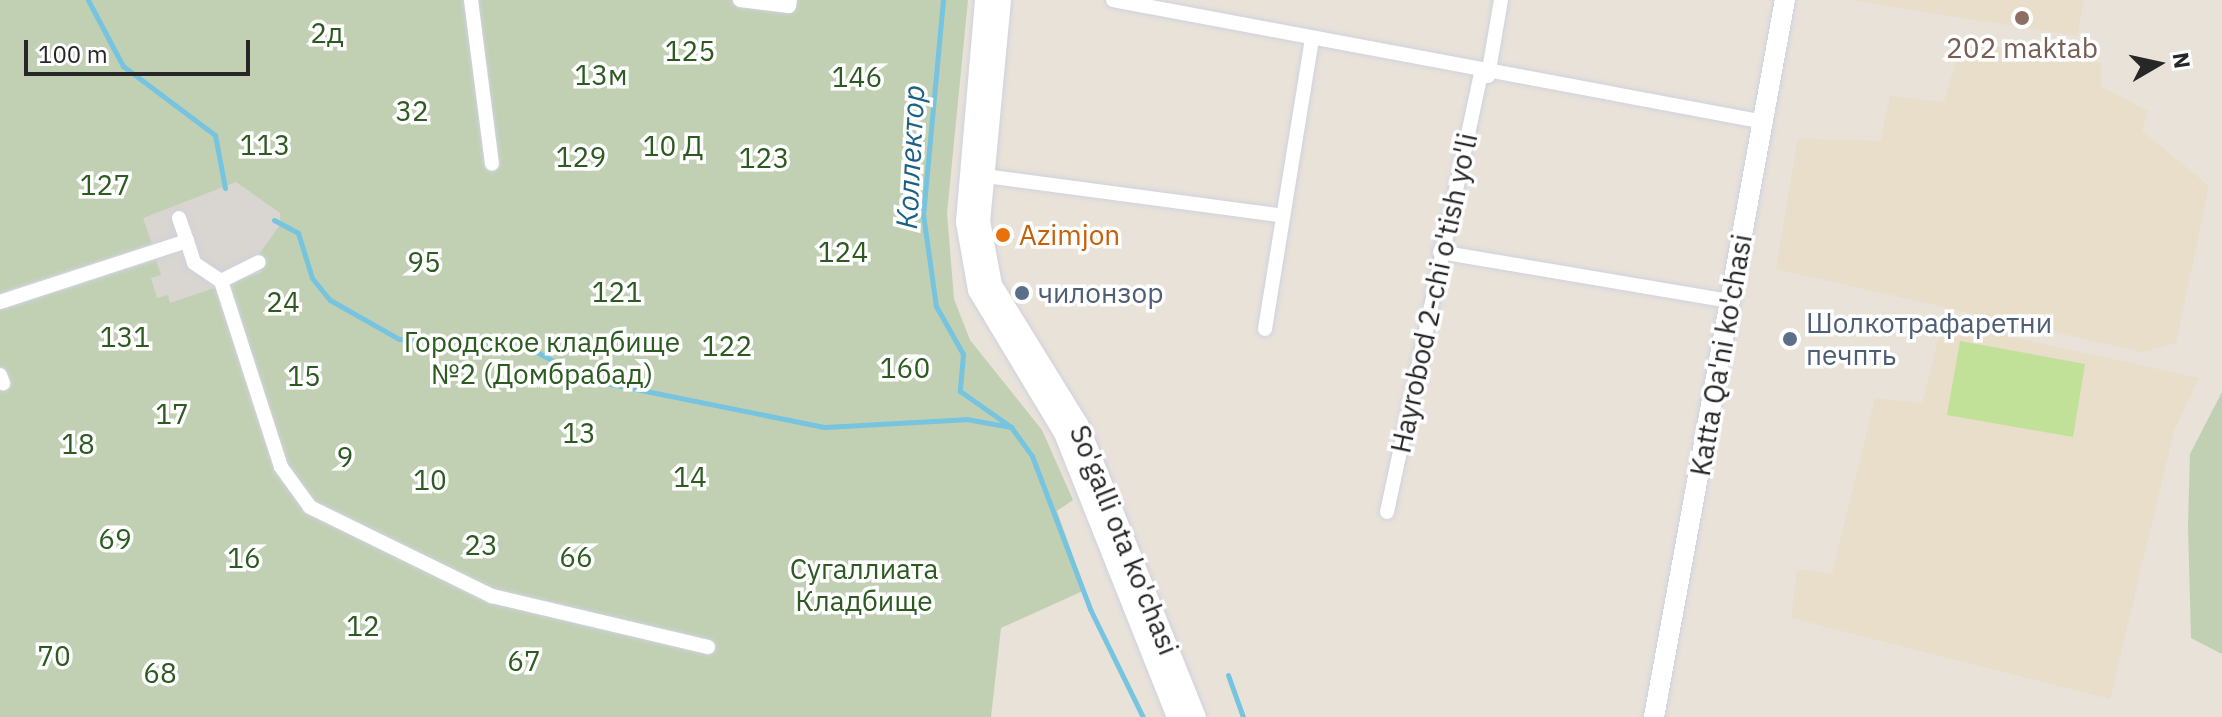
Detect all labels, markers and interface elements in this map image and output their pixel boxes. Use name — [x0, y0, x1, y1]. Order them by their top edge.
marker: 202 maktab — [2013, 9, 2031, 27]
park label: 2д — [310, 16, 344, 50]
scale bar — [28, 24, 254, 74]
north arrow — [2118, 24, 2198, 104]
place label: 202 maktab — [1946, 31, 2098, 65]
park label: 125 — [665, 34, 715, 68]
text: 100 m — [38, 38, 108, 70]
text: N — [2167, 50, 2198, 70]
park label: 13м — [574, 58, 628, 92]
park label: 146 — [832, 60, 882, 94]
water label: Коллектор — [888, 84, 932, 230]
park label: 32 — [395, 94, 429, 128]
park label: 113 — [240, 128, 290, 162]
park label: 10 Д — [643, 129, 703, 163]
street label: Hayrobod 2-chi o'tish yo'li — [1384, 130, 1484, 456]
park label: 129 — [556, 140, 606, 174]
park label: 123 — [739, 141, 789, 175]
park label: 127 — [80, 168, 130, 202]
place label: Azimjon — [1019, 218, 1120, 252]
marker: Azimjon — [994, 226, 1012, 244]
street label: Katta Qa'ni ko'chasi — [1683, 231, 1759, 479]
park label: 124 — [818, 235, 868, 269]
park label: 95 — [407, 245, 441, 279]
park label: 121 — [592, 275, 642, 309]
place label: чилонзор — [1038, 276, 1163, 310]
marker: чилонзор — [1013, 284, 1031, 302]
park label: 24 — [266, 285, 300, 319]
place label: Шолкотрафаретни печпть — [1806, 306, 2052, 372]
park label: 131 — [100, 320, 150, 354]
park label: Городское кладбище №2 (Домбрабад) — [404, 325, 680, 391]
park label: 122 — [702, 329, 752, 363]
marker: Шолкотрафаретни печпть — [1781, 330, 1799, 348]
park label: 160 — [880, 351, 930, 385]
park label: 15 — [287, 359, 321, 393]
park label: 17 — [155, 397, 189, 431]
park label: 13 — [562, 416, 596, 450]
street label: So'galli ota ko'chasi — [1063, 420, 1185, 660]
park label: 18 — [61, 427, 95, 461]
park label: 9 — [337, 440, 353, 474]
park label: 14 — [673, 460, 707, 494]
park label: 10 — [413, 463, 447, 497]
park label: 69 — [98, 522, 132, 556]
park label: 23 — [464, 528, 498, 562]
park label: 66 — [559, 540, 593, 574]
park label: 16 — [227, 541, 261, 575]
park label: Сугаллиата Кладбище — [790, 552, 938, 618]
park label: 12 — [346, 609, 380, 643]
park label: 70 — [37, 639, 71, 673]
park label: 67 — [507, 644, 541, 678]
park label: 68 — [143, 656, 177, 690]

